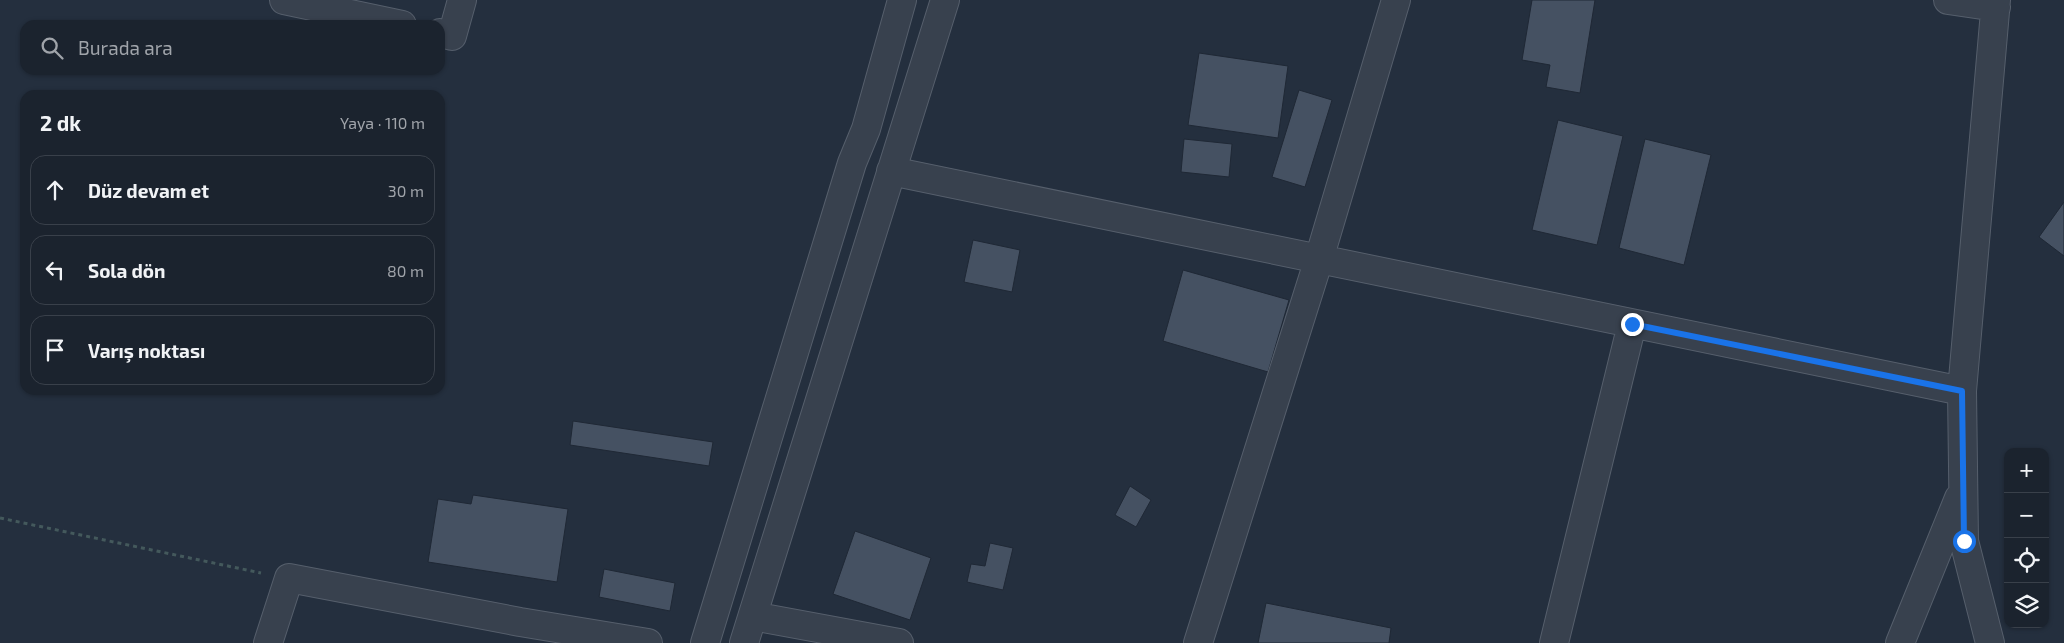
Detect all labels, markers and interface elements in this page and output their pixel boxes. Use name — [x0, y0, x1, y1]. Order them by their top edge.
search box — [20, 20, 445, 75]
icon: search — [38, 34, 66, 62]
text: Burada ara — [78, 36, 173, 59]
text: 2 dk — [40, 110, 81, 135]
text: Yaya · 110 m — [340, 113, 425, 132]
icon: ahead — [41, 176, 69, 204]
text: Düz devam et — [88, 179, 209, 202]
text: 30 m — [388, 181, 424, 200]
icon: left — [41, 256, 69, 284]
text: Sola dön — [88, 259, 165, 282]
text: 80 m — [387, 261, 424, 280]
route end — [1621, 313, 1644, 336]
icon: arrive — [41, 336, 69, 364]
text: Varış noktası — [88, 339, 205, 362]
map controls — [2004, 448, 2049, 628]
button: + — [2004, 448, 2049, 493]
button: − — [2004, 493, 2049, 538]
route start — [1953, 530, 1976, 553]
button: locate — [2004, 538, 2049, 583]
button: layers — [2004, 583, 2049, 628]

